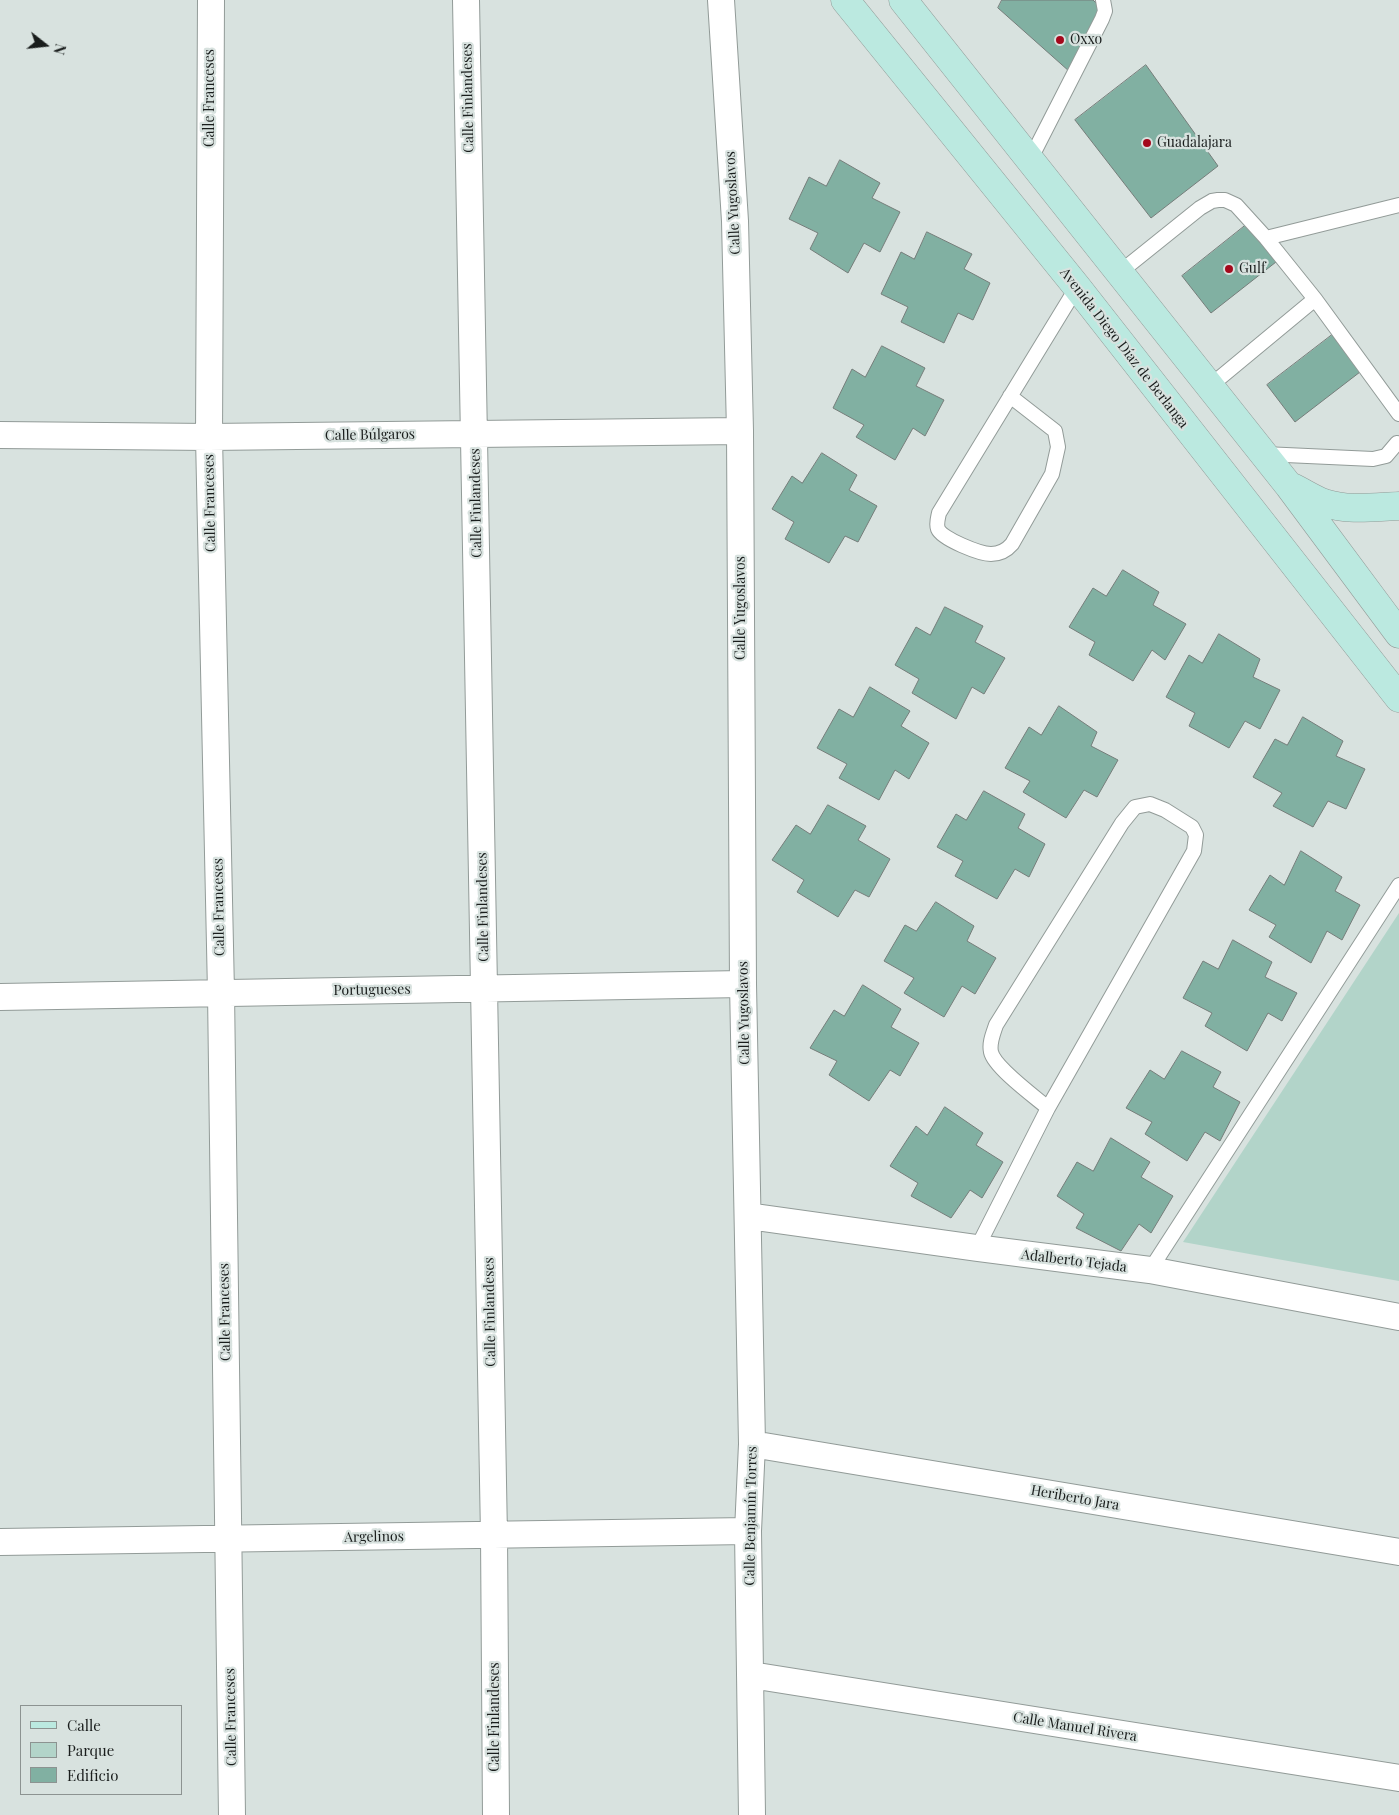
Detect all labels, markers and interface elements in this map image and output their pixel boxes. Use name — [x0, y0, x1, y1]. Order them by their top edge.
north arrow — [20, 20, 70, 70]
place label: Oxxo — [1070, 32, 1102, 48]
marker: Oxxo — [1054, 34, 1066, 46]
text: N — [49, 42, 70, 57]
street label: Calle Finlandeses — [459, 43, 477, 153]
street label: Calle Franceses — [202, 49, 218, 147]
place label: Guadalajara — [1157, 135, 1232, 151]
marker: Guadalajara — [1141, 137, 1153, 149]
street label: Calle Yugoslavos — [722, 151, 744, 255]
place label: Gulf — [1239, 261, 1266, 277]
marker: Gulf — [1223, 263, 1235, 275]
street label: Avenida Diego Díaz de Berlanga — [1056, 265, 1192, 431]
street label: Calle Búlgaros — [325, 426, 415, 444]
street label: Calle Finlandeses — [467, 448, 485, 558]
street label: Calle Franceses — [201, 454, 219, 552]
street label: Calle Yugoslavos — [733, 556, 749, 660]
street label: Calle Finlandeses — [474, 852, 492, 962]
street label: Calle Franceses — [210, 858, 228, 956]
street label: Calle Yugoslavos — [735, 961, 753, 1065]
street label: Portugueses — [333, 981, 411, 999]
street label: Adalberto Tejada — [1020, 1246, 1128, 1276]
street label: Calle Finlandeses — [481, 1257, 499, 1367]
street label: Calle Franceses — [216, 1263, 234, 1361]
street label: Calle Benjamín Torres — [741, 1446, 761, 1586]
street label: Heriberto Jara — [1029, 1482, 1121, 1514]
street label: Argelinos — [344, 1528, 404, 1546]
street label: Calle Finlandeses — [487, 1662, 503, 1772]
street label: Calle Franceses — [222, 1668, 240, 1766]
legend — [20, 1705, 182, 1795]
street label: Calle Manuel Rivera — [1012, 1709, 1138, 1745]
text: Calle — [67, 1715, 101, 1735]
text: Parque — [67, 1740, 114, 1760]
text: Edificio — [67, 1765, 118, 1785]

